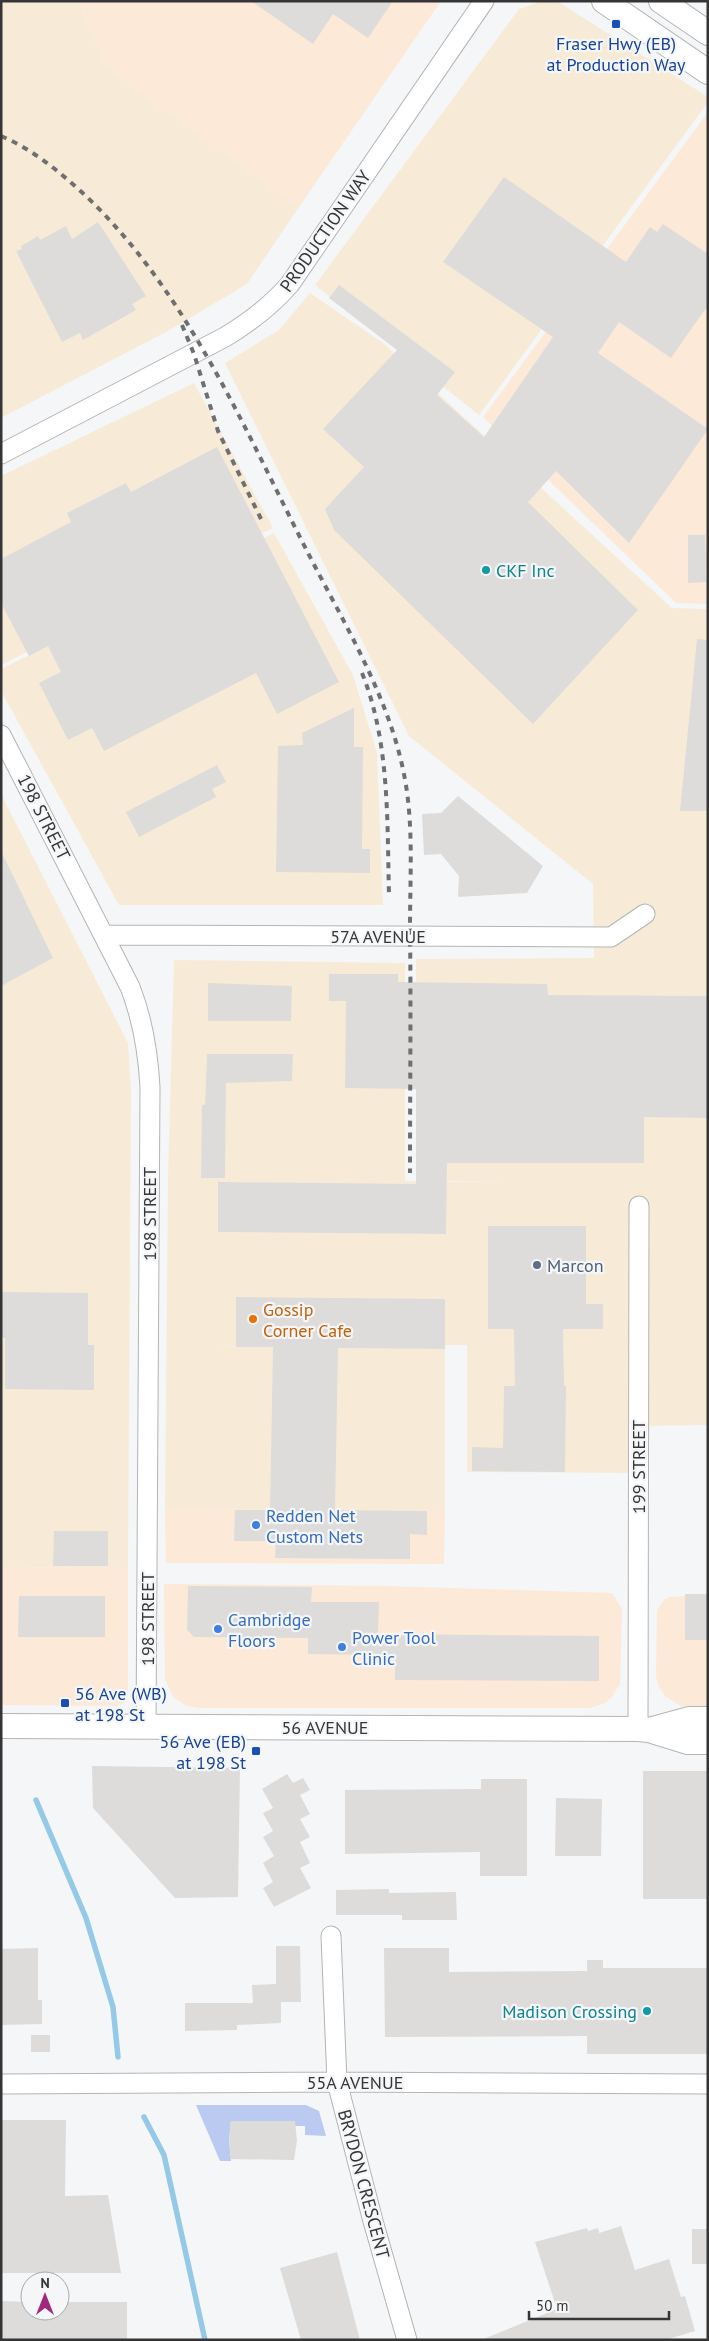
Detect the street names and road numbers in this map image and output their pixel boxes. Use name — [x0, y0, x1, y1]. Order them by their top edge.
street label: PRODUCTION WAY — [274, 166, 376, 296]
street label: 198 STREET — [12, 770, 76, 864]
street label: 57A AVENUE — [330, 925, 426, 948]
street label: 198 STREET — [138, 1167, 161, 1261]
street label: 199 STREET — [627, 1420, 650, 1514]
street label: 198 STREET — [136, 1572, 159, 1666]
street label: 56 AVENUE — [282, 1716, 368, 1739]
street label: 55A AVENUE — [307, 2071, 403, 2094]
street label: BRYDON CRESCENT — [333, 2107, 395, 2261]

